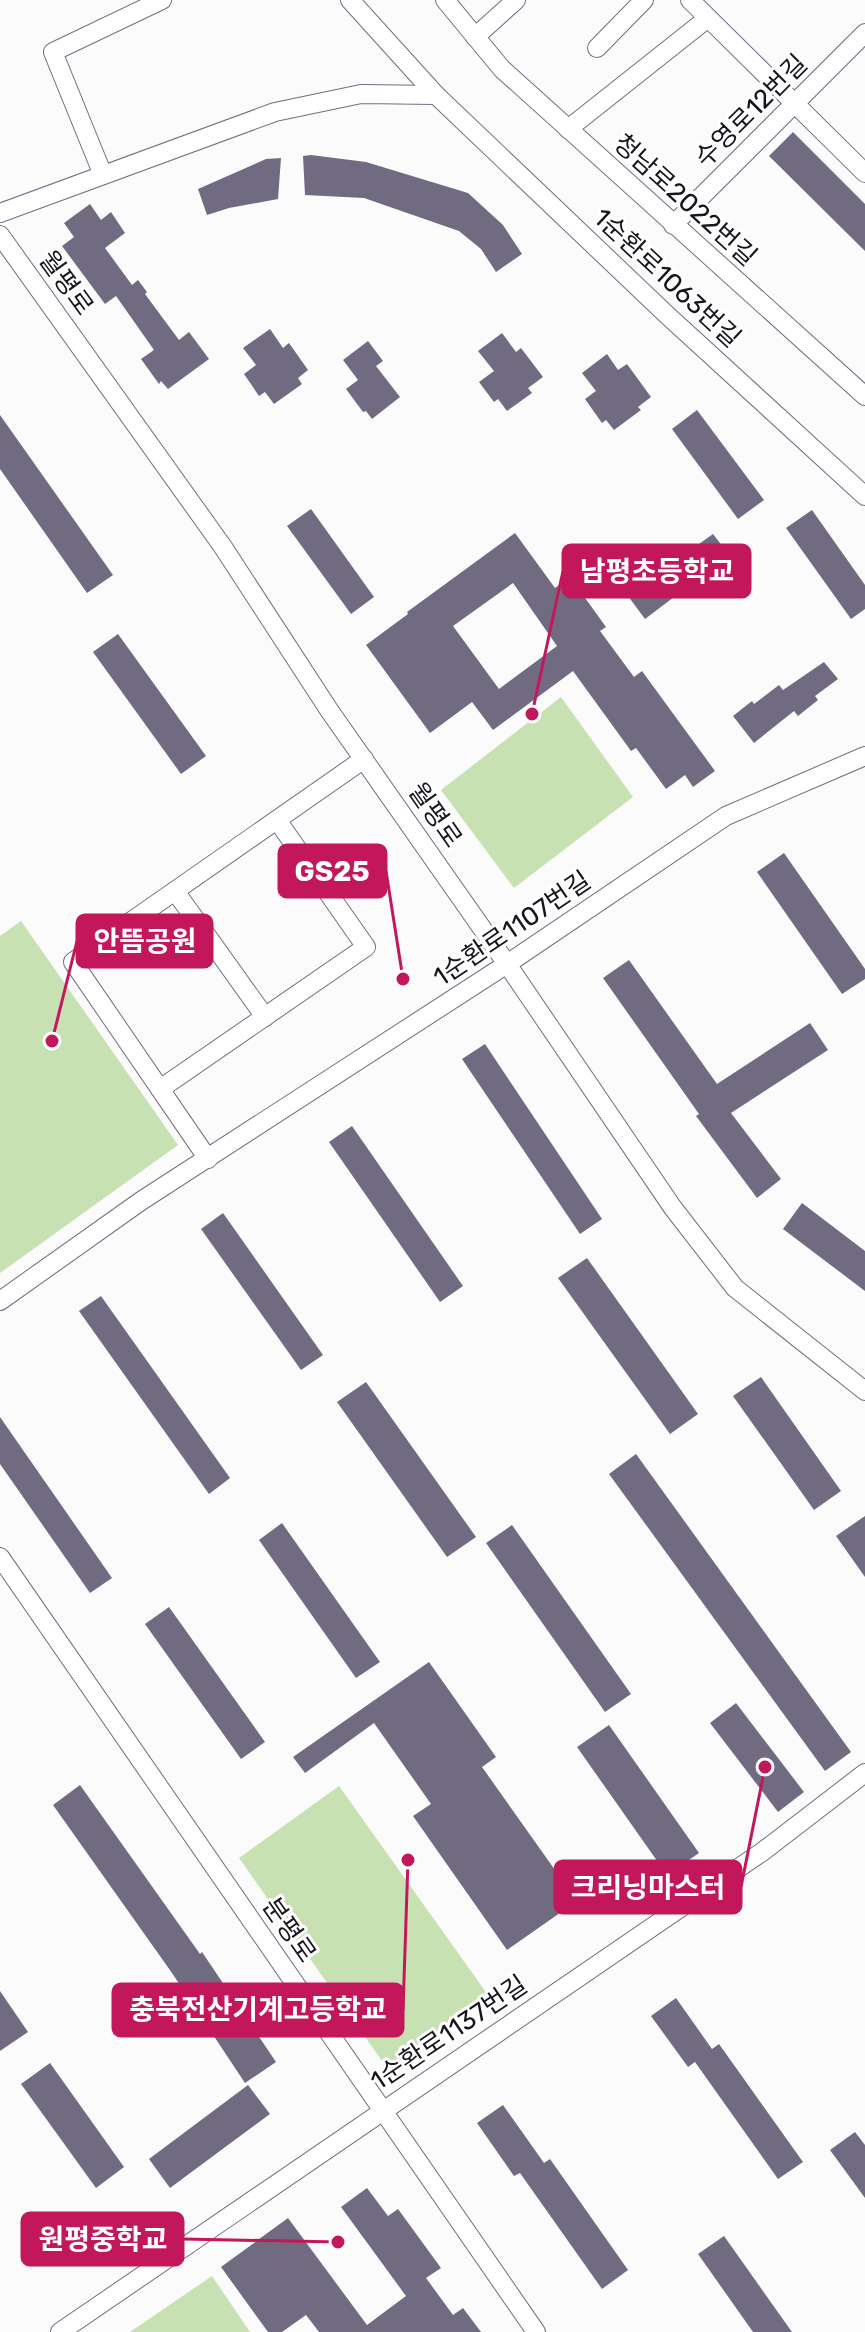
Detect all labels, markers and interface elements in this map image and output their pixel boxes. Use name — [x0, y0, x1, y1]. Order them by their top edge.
street label: 수영로12번길 — [688, 48, 814, 174]
street label: 청남로2022번길 — [607, 128, 763, 272]
street label: 1순환로1063번길 — [587, 202, 747, 354]
street label: 월평로 — [32, 245, 100, 321]
callout: 남평초등학교 — [563, 545, 750, 597]
text: 남평초등학교 — [580, 555, 734, 588]
street label: 월평로 — [402, 777, 468, 853]
callout: GS25 — [279, 845, 386, 897]
text: GS25 — [294, 855, 370, 888]
street label: 1순환로1107번길 — [428, 865, 596, 993]
callout: 안뜸공원 — [77, 915, 212, 967]
text: 안뜸공원 — [93, 925, 197, 958]
callout: 크리닝마스터 — [555, 1861, 741, 1913]
text: 크리닝마스터 — [571, 1871, 725, 1904]
street label: 분평로 — [256, 1892, 322, 1968]
street label: 1순환로1137번길 — [365, 1969, 533, 2097]
callout: 충북전산기계고등학교 — [113, 1984, 403, 2036]
text: 충북전산기계고등학교 — [129, 1993, 387, 2026]
callout: 원평중학교 — [22, 2213, 183, 2265]
text: 원평중학교 — [39, 2223, 167, 2256]

